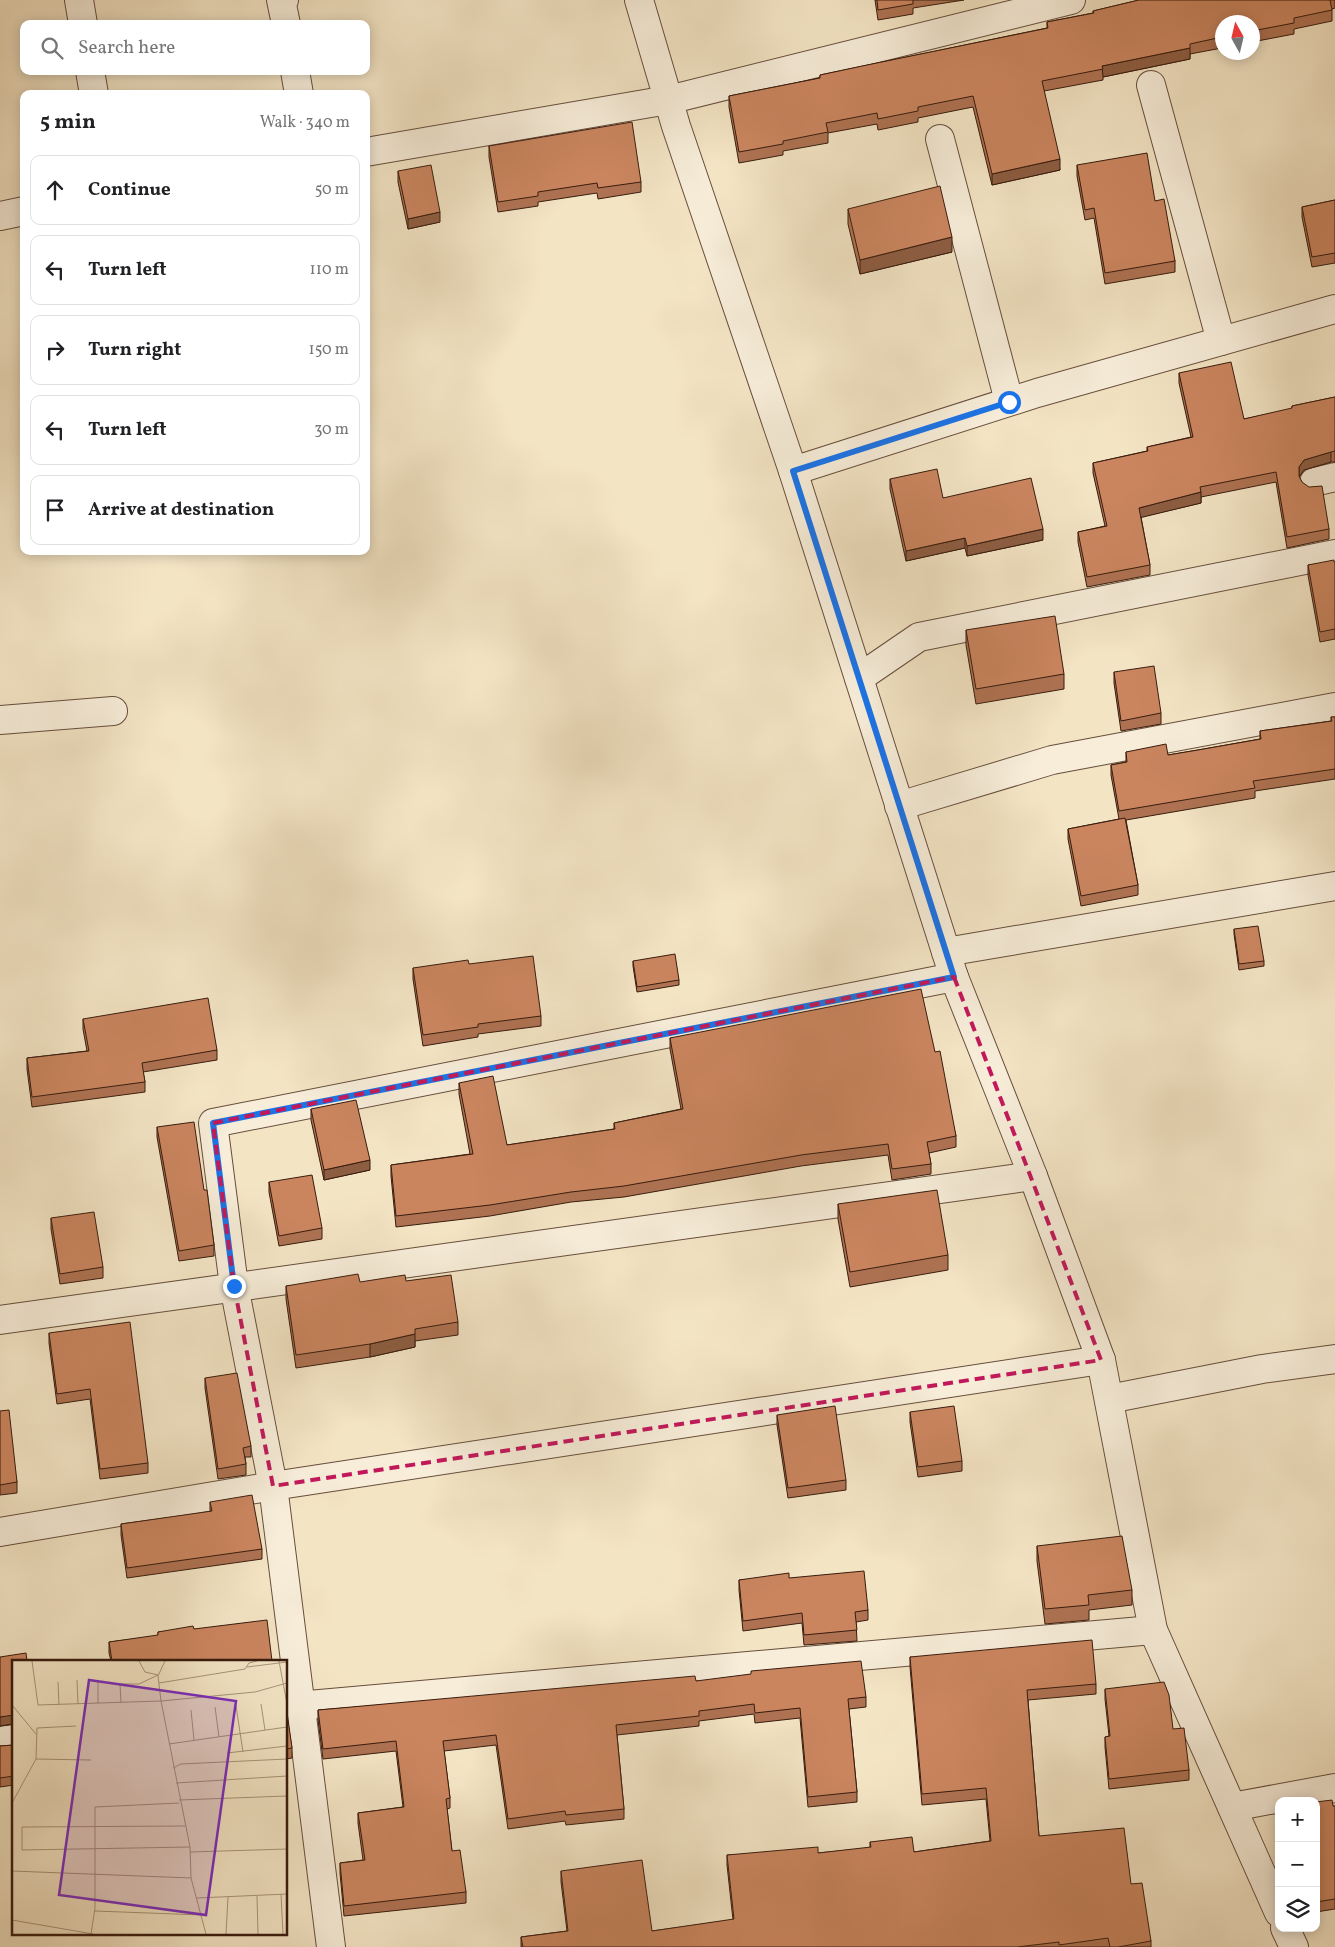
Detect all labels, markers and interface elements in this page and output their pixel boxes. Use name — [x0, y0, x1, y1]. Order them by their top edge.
north arrow — [1215, 15, 1260, 60]
search box — [20, 20, 370, 75]
icon: search — [38, 34, 66, 62]
text: Search here — [78, 35, 175, 61]
text: 5 min — [40, 108, 96, 137]
text: Walk · 340 m — [260, 112, 350, 134]
icon: ahead — [41, 176, 69, 204]
text: Continue — [88, 177, 171, 203]
text: 50 m — [315, 179, 349, 201]
icon: left — [41, 256, 69, 284]
text: Turn left — [88, 257, 167, 283]
text: 110 m — [310, 259, 349, 281]
icon: right — [41, 336, 69, 364]
text: Turn right — [88, 337, 181, 363]
text: 150 m — [308, 339, 349, 361]
route start — [998, 391, 1021, 414]
icon: left — [41, 416, 69, 444]
text: Turn left — [88, 417, 167, 443]
text: 30 m — [314, 419, 349, 441]
icon: arrive — [41, 496, 69, 524]
text: Arrive at destination — [88, 497, 274, 523]
route end — [223, 1275, 246, 1298]
inset map — [12, 1660, 288, 1934]
map controls — [1275, 1797, 1320, 1932]
button: + — [1275, 1797, 1320, 1842]
button: − — [1275, 1842, 1320, 1887]
button: layers — [1275, 1887, 1320, 1932]

